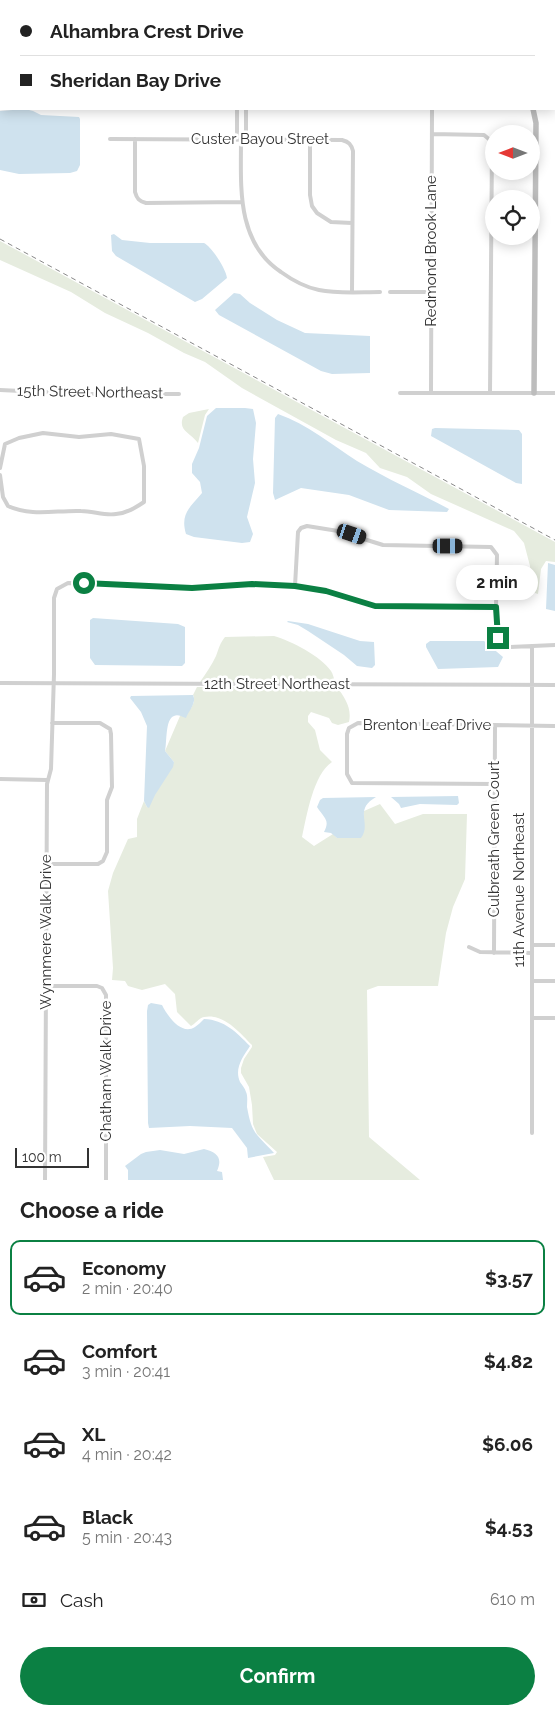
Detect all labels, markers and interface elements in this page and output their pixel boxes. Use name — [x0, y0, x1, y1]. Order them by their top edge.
text: Alhambra Crest Drive — [50, 20, 244, 42]
text: Sheridan Bay Drive — [50, 69, 221, 91]
north arrow — [485, 125, 540, 180]
map controls — [485, 125, 540, 245]
street label: Custer Bayou Street — [191, 130, 329, 148]
street label: Redmond Brook Lane — [422, 175, 440, 327]
button: locate — [485, 190, 540, 245]
street label: 15th Street Northeast — [17, 382, 163, 402]
car — [335, 522, 368, 546]
car — [433, 539, 463, 554]
callout: 2 min — [457, 566, 539, 600]
route start — [73, 572, 95, 594]
text: 2 min — [476, 573, 518, 592]
route end — [487, 627, 509, 649]
street label: 12th Street Northeast — [204, 675, 350, 693]
street label: Brenton Leaf Drive — [363, 716, 491, 734]
street label: Culbreath Green Court — [485, 761, 503, 917]
street label: 11th Avenue Northeast — [510, 812, 528, 968]
street label: Wynnmere Walk Drive — [37, 854, 55, 1010]
street label: Chatham Walk Drive — [97, 1000, 115, 1141]
scale bar — [15, 1145, 89, 1168]
text: 100 m — [22, 1149, 62, 1165]
text: Choose a ride — [20, 1197, 164, 1223]
icon: car — [22, 1255, 67, 1300]
text: Economy — [82, 1257, 166, 1279]
text: $3.57 — [485, 1267, 533, 1289]
text: 2 min · 20:40 — [82, 1279, 173, 1298]
icon: car — [22, 1338, 67, 1383]
text: Comfort — [82, 1340, 157, 1362]
text: $4.82 — [484, 1350, 533, 1372]
text: 3 min · 20:41 — [82, 1362, 170, 1381]
icon: car — [22, 1421, 67, 1466]
text: XL — [82, 1423, 105, 1445]
text: $6.06 — [482, 1433, 533, 1455]
text: 4 min · 20:42 — [82, 1445, 172, 1464]
icon: car — [22, 1504, 67, 1549]
text: Black — [82, 1506, 133, 1528]
text: $4.53 — [485, 1516, 533, 1538]
text: 5 min · 20:43 — [82, 1528, 172, 1547]
icon: cash — [20, 1586, 48, 1614]
text: Cash — [60, 1589, 104, 1611]
text: 610 m — [490, 1590, 535, 1609]
button: Confirm — [20, 1647, 535, 1705]

